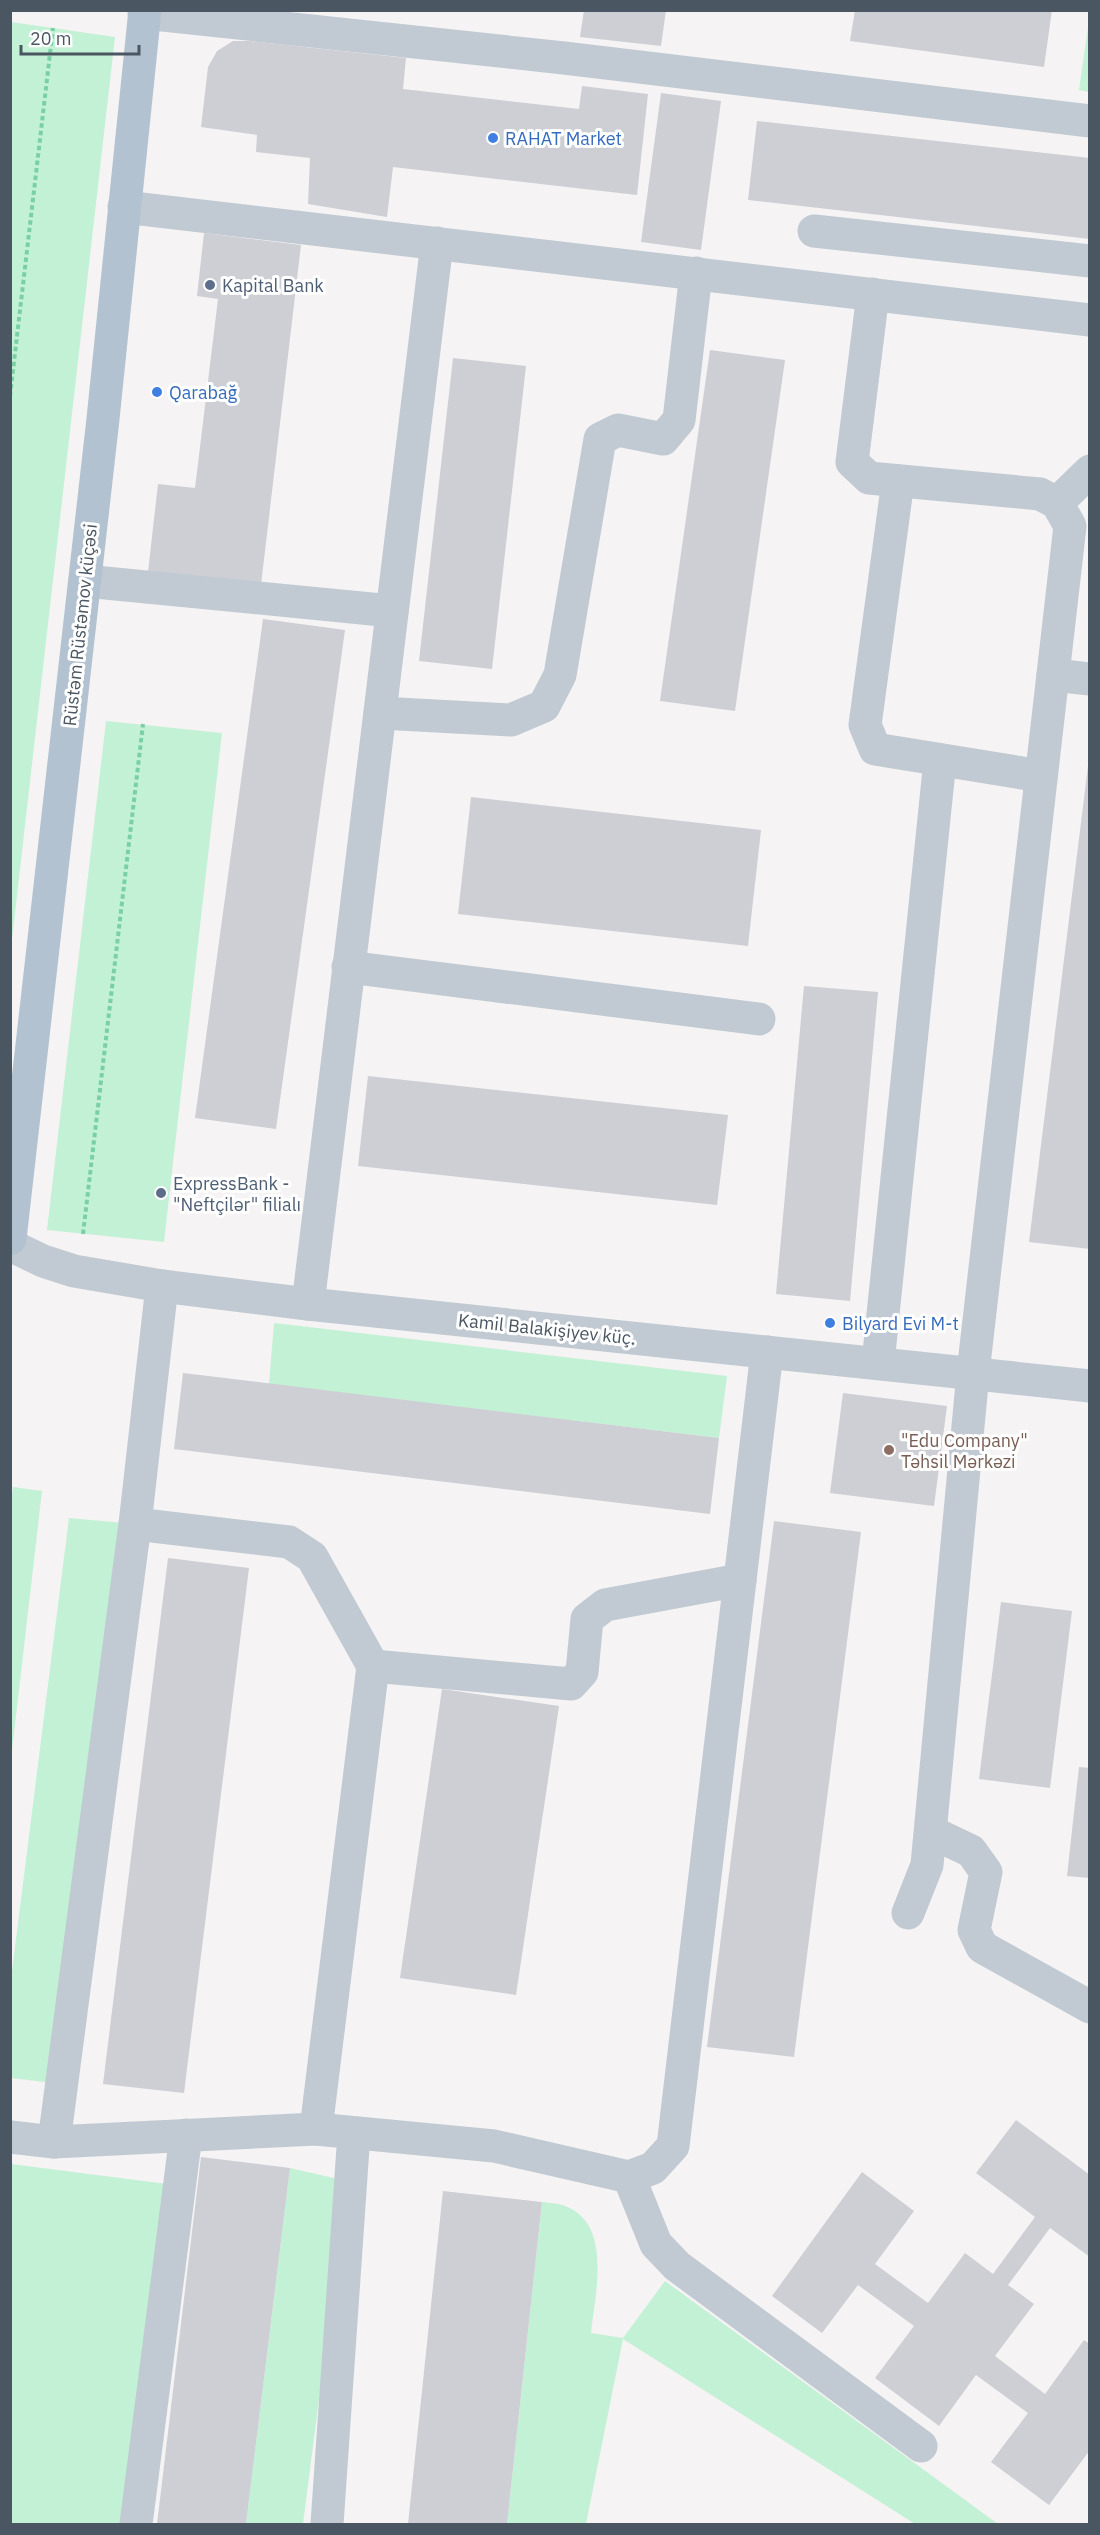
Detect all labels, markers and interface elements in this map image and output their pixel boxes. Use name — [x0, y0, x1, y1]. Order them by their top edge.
scale bar — [21, 18, 140, 56]
text: 20 m — [30, 27, 72, 50]
place label: RAHAT Market — [505, 127, 622, 150]
marker: RAHAT Market — [486, 131, 500, 145]
place label: Kapital Bank — [222, 274, 324, 297]
marker: Kapital Bank — [203, 278, 217, 292]
place label: Qarabağ — [169, 381, 238, 404]
marker: Qarabağ — [150, 385, 164, 399]
street label: Rüstəm Rüstəmov küçəsi — [58, 523, 102, 727]
place label: ExpressBank - "Neftçilər" filialı — [173, 1172, 301, 1216]
marker: ExpressBank - "Neftçilər" filialı — [154, 1186, 168, 1200]
street label: Kamil Balakişiyev küç. — [457, 1308, 637, 1350]
place label: Bilyard Evi M-t — [842, 1312, 959, 1335]
marker: Bilyard Evi M-t — [823, 1316, 837, 1330]
place label: "Edu Company" Təhsil Mərkəzi — [901, 1429, 1028, 1473]
marker: "Edu Company" Təhsil Mərkəzi — [882, 1443, 896, 1457]

